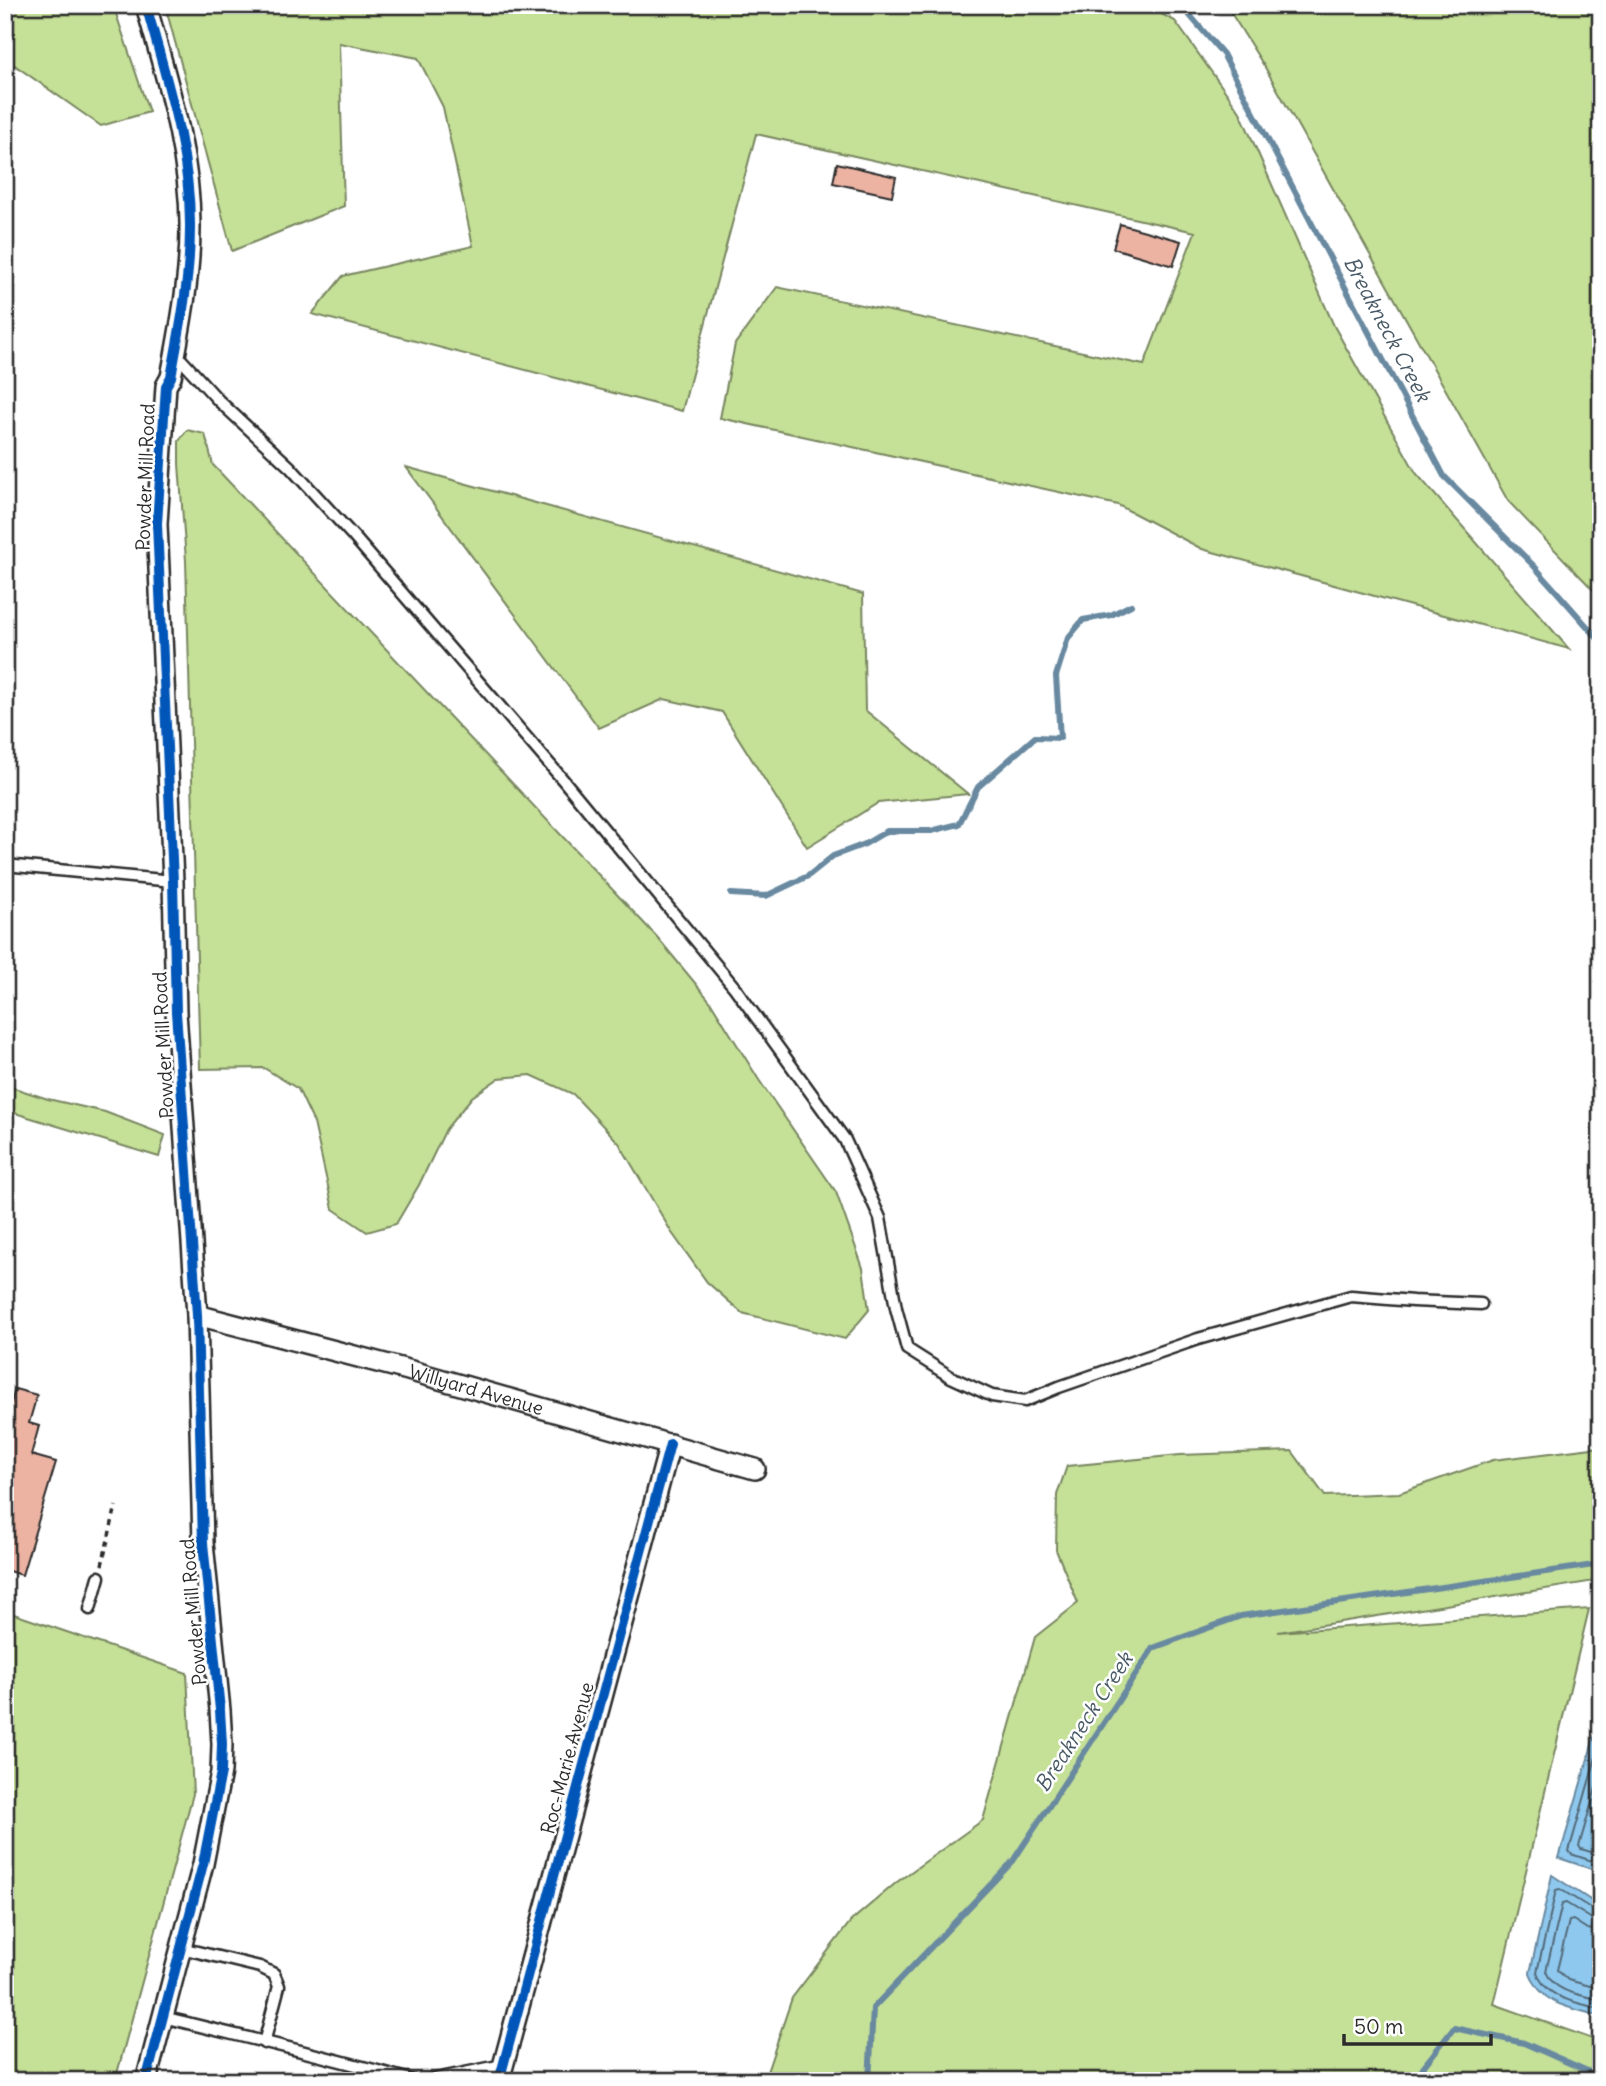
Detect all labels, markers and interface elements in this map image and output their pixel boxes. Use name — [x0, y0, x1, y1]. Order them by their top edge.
water label: Breakneck Creek — [1338, 252, 1438, 407]
street label: Powder Mill Road — [130, 403, 160, 551]
street label: Powder Mill Road — [147, 971, 179, 1119]
street label: Willyard Avenue — [406, 1359, 546, 1420]
street label: Powder Mill Road — [175, 1538, 211, 1686]
water label: Breakneck Creek — [1029, 1646, 1139, 1796]
street label: Roc-Marie Avenue — [535, 1679, 599, 1837]
scale bar — [1344, 2002, 1490, 2046]
text: 50 m — [1354, 2013, 1403, 2040]

